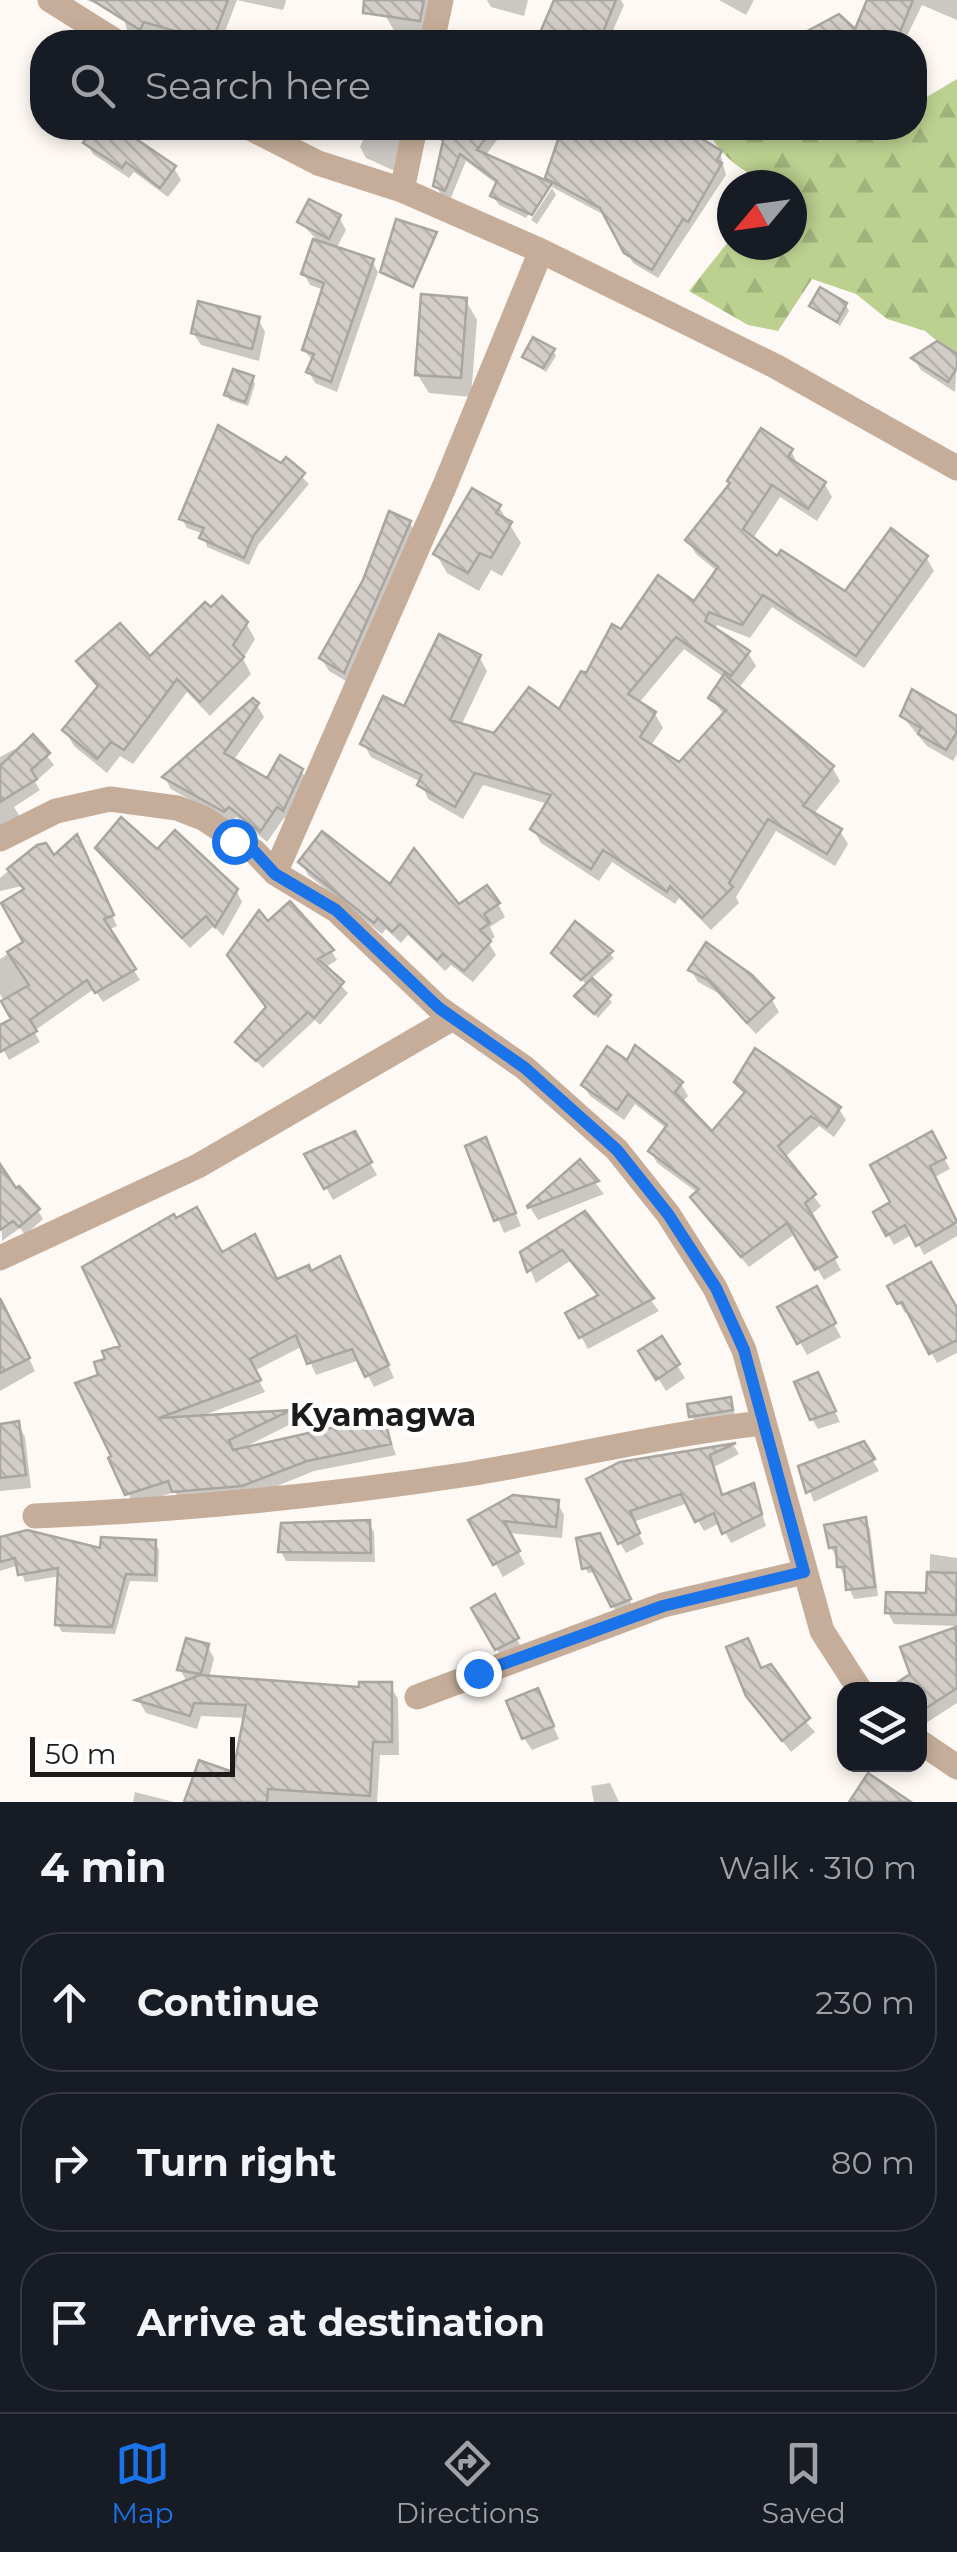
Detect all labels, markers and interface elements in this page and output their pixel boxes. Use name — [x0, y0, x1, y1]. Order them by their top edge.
search box — [30, 30, 927, 140]
icon: search — [65, 58, 120, 113]
text: Search here — [145, 62, 371, 109]
north arrow — [717, 170, 807, 260]
route start — [212, 819, 258, 865]
district label: Kyamagwa — [290, 1395, 476, 1434]
route end — [456, 1651, 502, 1697]
map controls — [837, 1682, 927, 1772]
button: layers — [837, 1682, 927, 1772]
scale bar — [30, 1732, 235, 1776]
text: 50 m — [45, 1737, 116, 1771]
text: 4 min — [40, 1841, 167, 1893]
text: Walk · 310 m — [719, 1848, 917, 1887]
icon: ahead — [42, 1975, 97, 2030]
text: Continue — [137, 1979, 319, 2026]
text: 230 m — [815, 1983, 915, 2022]
icon: right — [42, 2135, 97, 2190]
text: Turn right — [137, 2139, 336, 2186]
text: 80 m — [831, 2143, 915, 2182]
icon: arrive — [42, 2295, 97, 2350]
text: Arrive at destination — [137, 2299, 545, 2346]
tab: Map — [111, 2436, 173, 2530]
tab: Directions — [396, 2436, 539, 2530]
tab: Saved — [762, 2436, 846, 2530]

